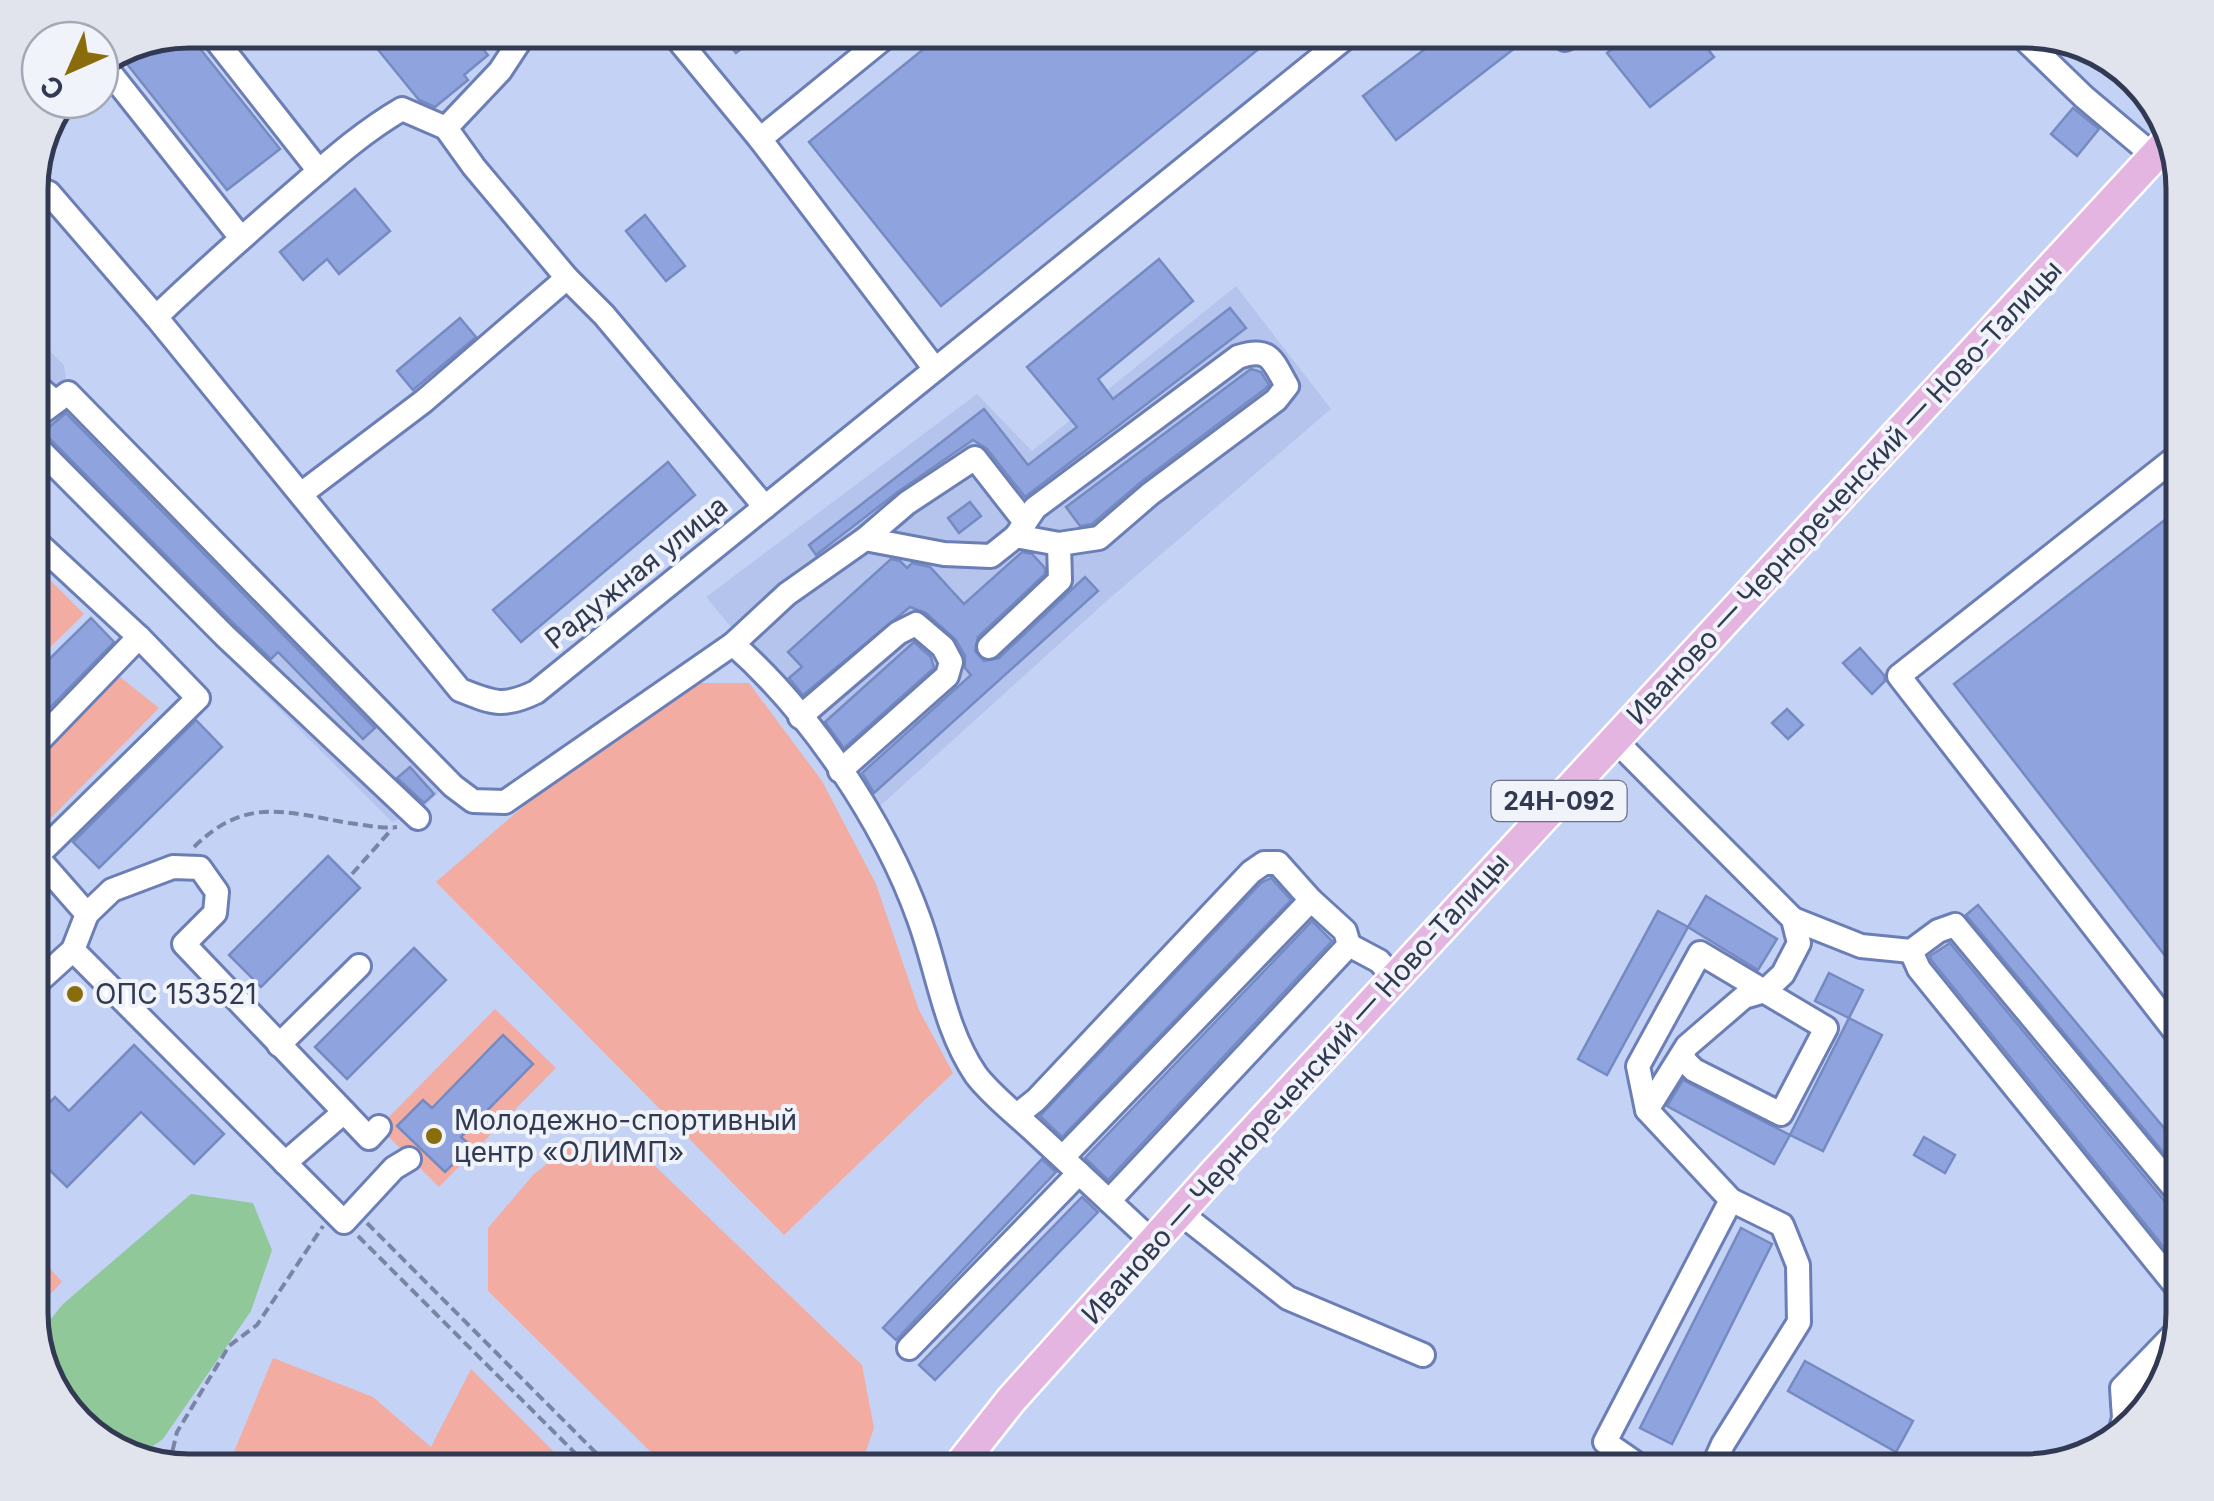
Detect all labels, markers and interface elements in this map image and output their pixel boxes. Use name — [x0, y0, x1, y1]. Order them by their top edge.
north arrow — [20, 20, 120, 120]
text: С — [33, 68, 72, 107]
street label: Иваново — Чернореченский — Ново-Талицы — [1619, 253, 2069, 731]
street label: Радужная улица — [538, 488, 734, 656]
road number: 24Н-092 — [1492, 781, 1626, 821]
street label: Иваново — Чернореченский — Ново-Талицы — [1074, 845, 1516, 1331]
place label: ОПС 153521 — [95, 977, 257, 1011]
marker: ОПС 153521 — [64, 983, 86, 1005]
place label: Молодежно-спортивный центр «ОЛИМП» — [454, 1103, 797, 1169]
marker: Молодежно-спортивный центр «ОЛИМП» — [423, 1125, 445, 1147]

